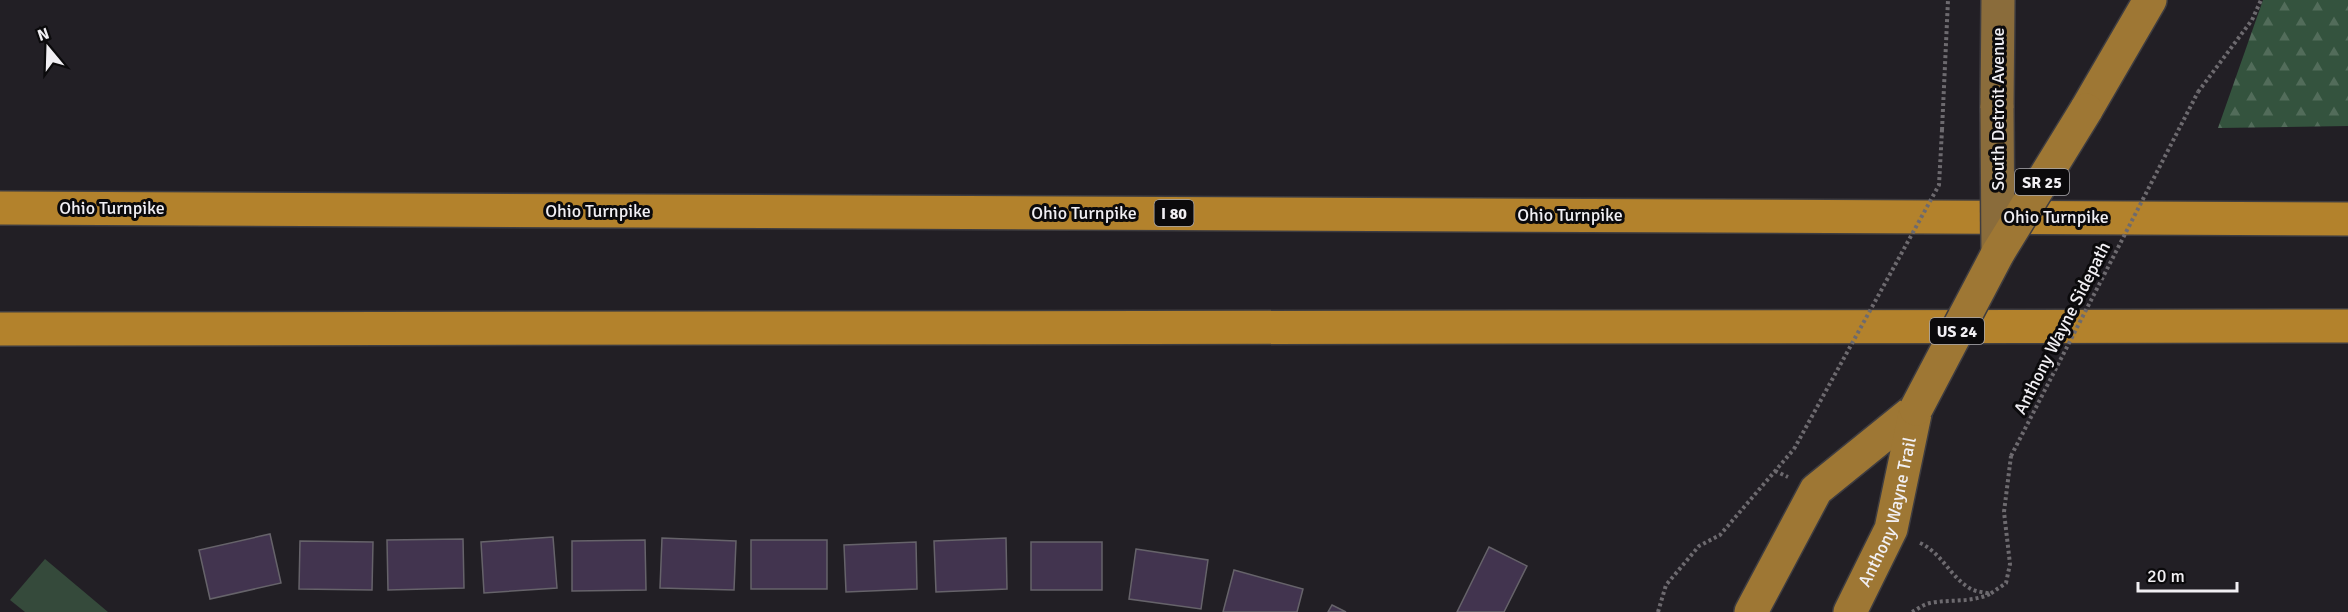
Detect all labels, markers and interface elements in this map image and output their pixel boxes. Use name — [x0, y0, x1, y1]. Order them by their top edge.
north arrow — [18, 18, 78, 78]
text: N — [35, 23, 52, 46]
street label: South Detroit Avenue — [1987, 27, 2009, 191]
road number: SR 25 — [2015, 169, 2069, 195]
street label: Ohio Turnpike — [59, 197, 165, 219]
street label: Ohio Turnpike — [545, 200, 651, 222]
road number: I 80 — [1154, 200, 1194, 226]
street label: Ohio Turnpike — [1031, 202, 1137, 224]
street label: Ohio Turnpike — [1517, 204, 1623, 226]
street label: Ohio Turnpike — [2003, 206, 2109, 228]
street label: Anthony Wayne Sidepath — [2009, 238, 2115, 418]
road number: US 24 — [1930, 318, 1984, 344]
street label: Anthony Wayne Trail — [1853, 435, 1921, 590]
scale bar — [2138, 555, 2237, 593]
text: 20 m — [2147, 565, 2185, 587]

